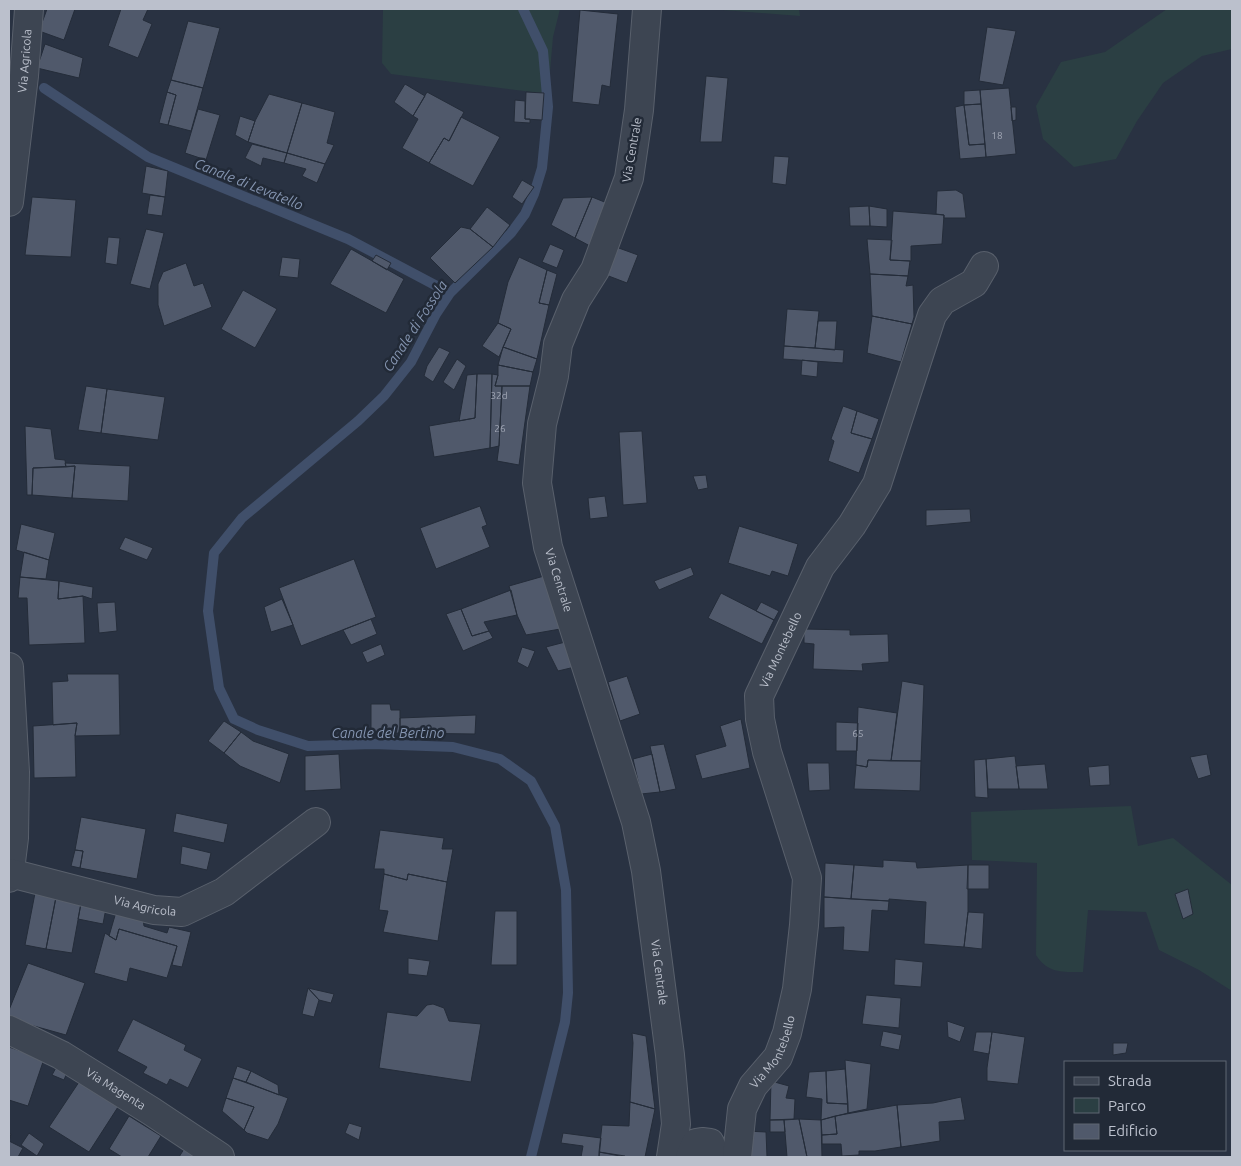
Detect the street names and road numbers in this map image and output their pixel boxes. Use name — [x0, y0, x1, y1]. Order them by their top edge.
street label: Via Agricola — [15, 29, 33, 93]
street label: Via Centrale — [619, 116, 644, 183]
street label: Via Centrale — [543, 547, 575, 614]
street label: Via Montebello — [757, 610, 804, 690]
street label: Via Agricola — [112, 893, 177, 918]
street label: Via Centrale — [649, 939, 670, 1006]
street label: Via Montebello — [747, 1014, 797, 1091]
street label: Via Magenta — [84, 1065, 148, 1112]

